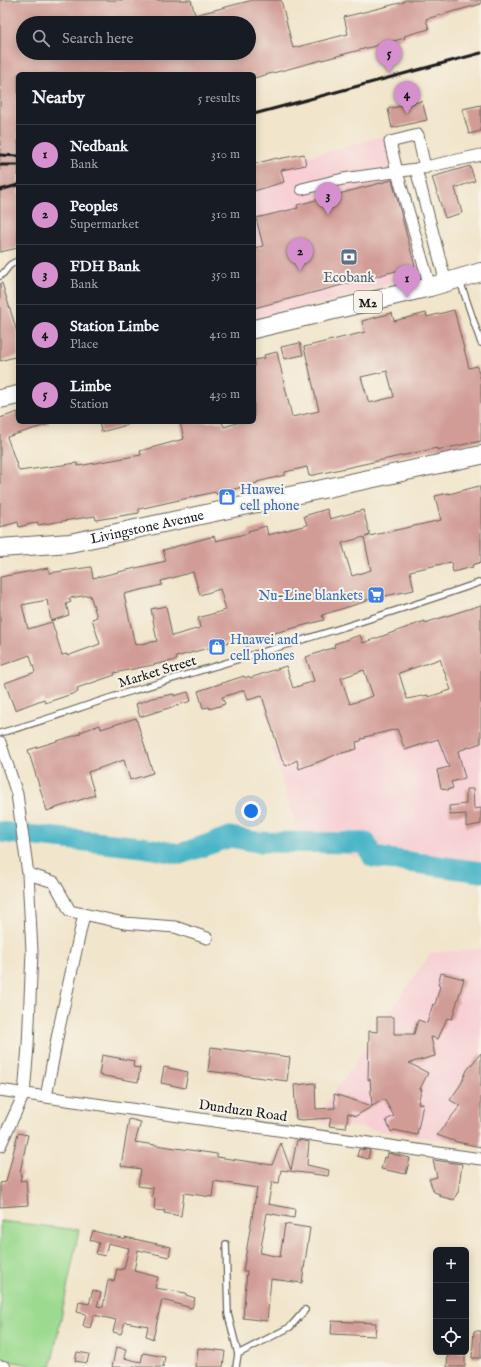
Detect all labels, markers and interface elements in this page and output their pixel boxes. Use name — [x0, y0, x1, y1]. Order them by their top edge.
search box — [16, 16, 256, 60]
icon: search — [30, 27, 52, 49]
text: Search here — [62, 29, 133, 48]
pin: 5 — [376, 40, 402, 73]
pin: 4 — [394, 81, 420, 114]
text: Nearby — [32, 88, 85, 109]
text: 5 results — [198, 90, 240, 107]
text: Nedbank — [70, 137, 128, 156]
text: 1 — [43, 146, 47, 163]
text: 310 m — [211, 146, 240, 163]
text: Bank — [70, 156, 98, 173]
pin: 3 — [315, 182, 341, 215]
text: Peoples — [70, 197, 118, 216]
text: 2 — [42, 206, 48, 223]
text: 310 m — [211, 206, 240, 223]
text: Supermarket — [70, 216, 139, 233]
pin: 2 — [287, 238, 313, 271]
bank icon: Ecobank — [339, 247, 359, 267]
text: FDH Bank — [70, 257, 140, 276]
pin: 1 — [394, 265, 420, 298]
text: 3 — [43, 266, 47, 283]
text: 350 m — [211, 266, 240, 283]
place label: Ecobank — [323, 269, 375, 287]
text: Bank — [70, 276, 98, 293]
road number: M2 — [354, 291, 382, 313]
text: Station Limbe — [70, 317, 159, 336]
text: 4 — [42, 326, 48, 343]
text: 410 m — [210, 326, 240, 343]
text: Place — [70, 336, 98, 353]
text: Limbe — [70, 377, 111, 396]
text: 5 — [43, 386, 47, 403]
text: 430 m — [210, 386, 240, 403]
text: Station — [70, 396, 109, 413]
place label: Huawei cell phone — [240, 481, 300, 515]
shop icon: Huawei cell phone — [217, 487, 237, 507]
street label: Livingstone Avenue — [89, 506, 206, 548]
supermarket icon: Nu-Line blankets — [366, 585, 386, 605]
place label: Nu-Line blankets — [259, 587, 363, 605]
place label: Huawei and cell phones — [230, 631, 299, 665]
shop icon: Huawei and cell phones — [207, 637, 227, 657]
street label: Market Street — [116, 651, 199, 692]
your location — [241, 801, 261, 821]
street label: Dunduzu Road — [197, 1096, 289, 1126]
map controls — [433, 1247, 469, 1355]
button: + — [433, 1247, 469, 1283]
button: − — [433, 1283, 469, 1319]
button: locate — [433, 1319, 469, 1355]

